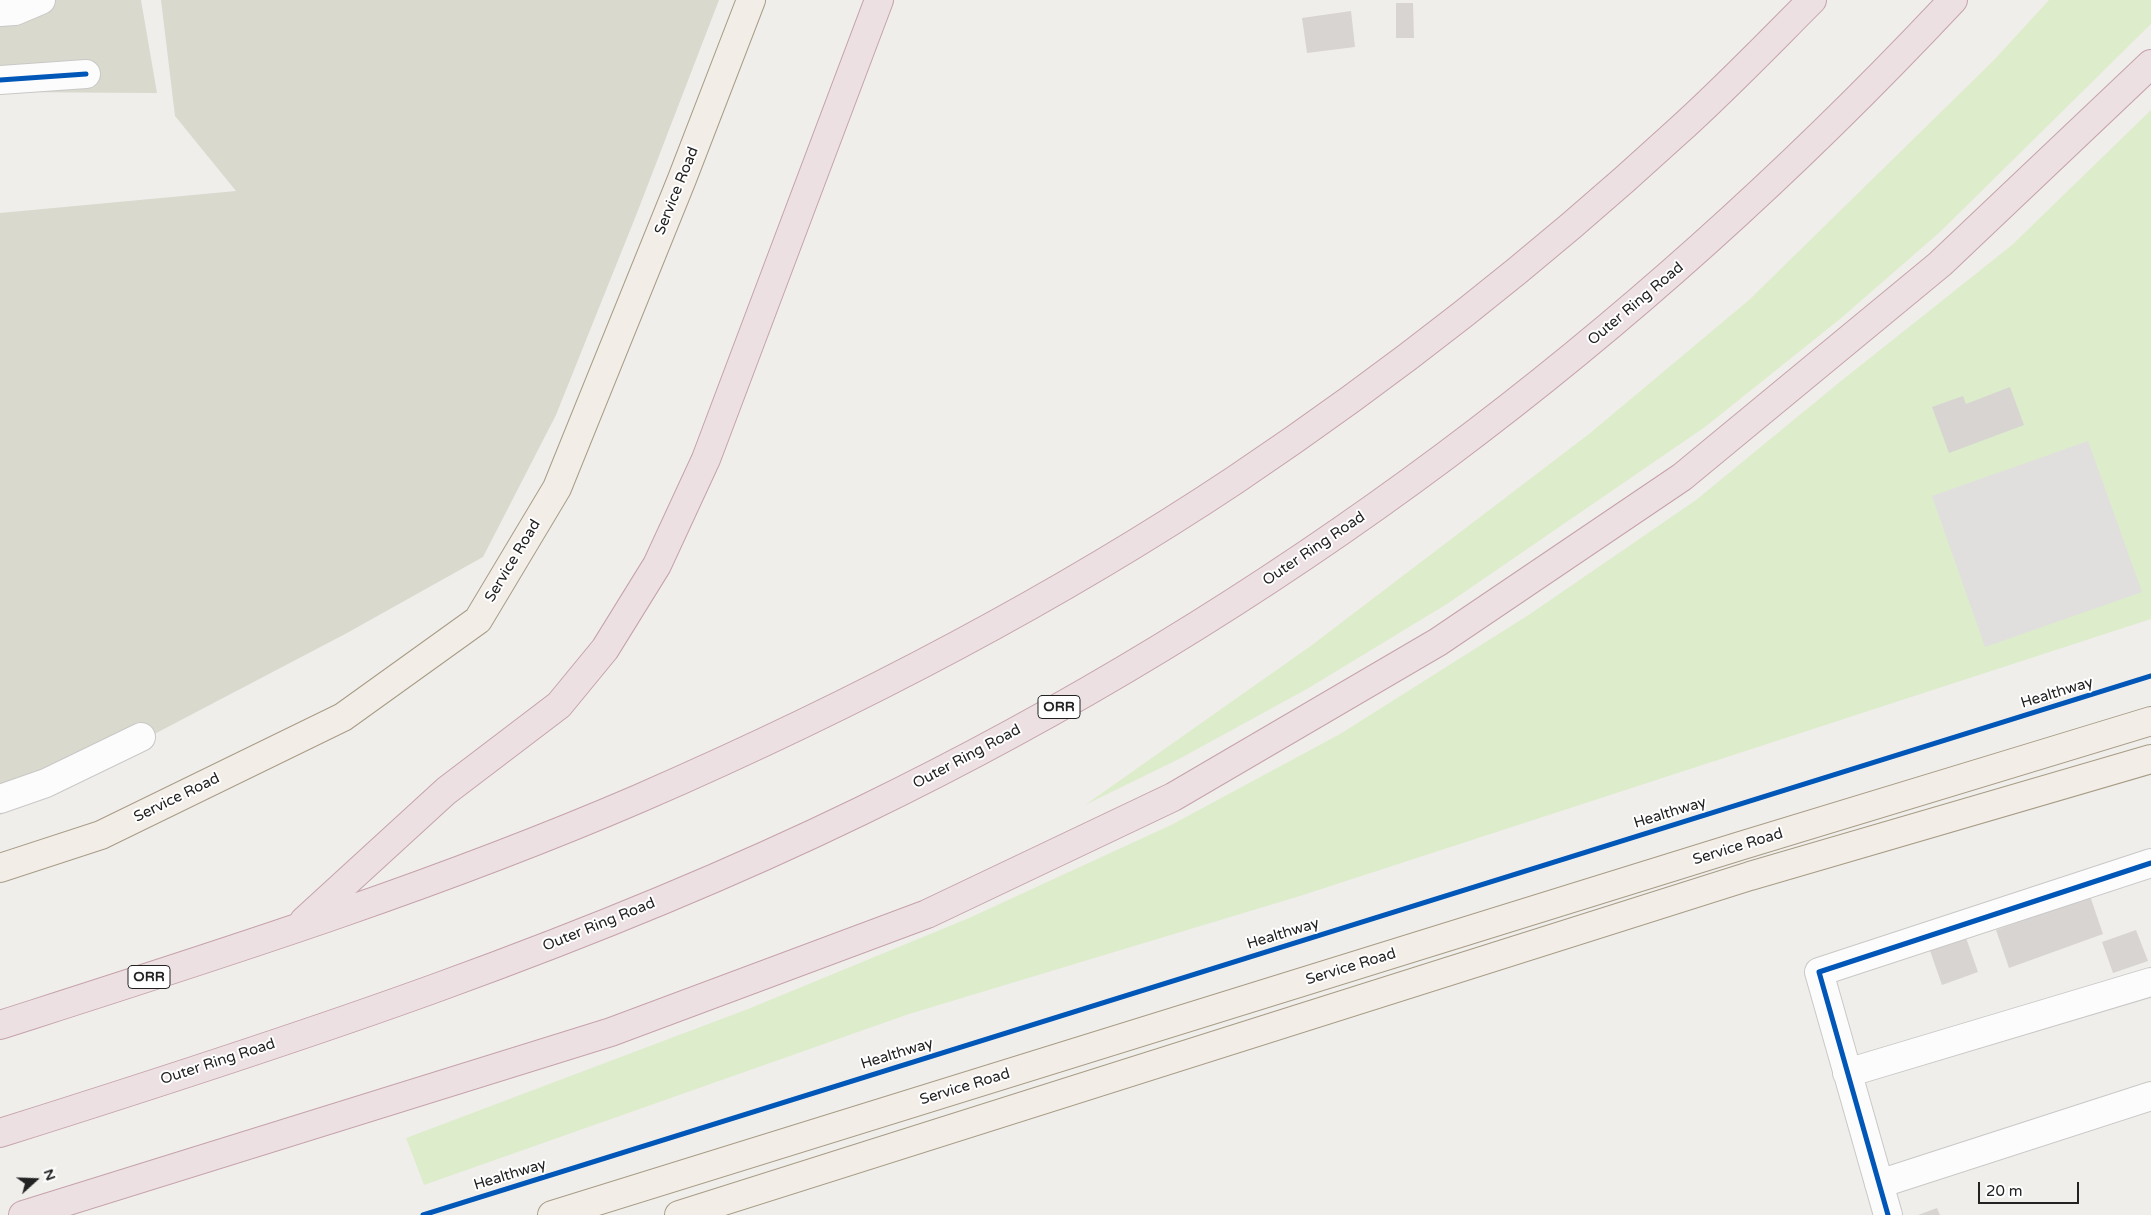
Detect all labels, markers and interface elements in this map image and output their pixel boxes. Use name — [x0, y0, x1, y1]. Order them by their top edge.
street label: Service Road — [651, 144, 703, 238]
street label: Outer Ring Road — [1584, 259, 1688, 349]
street label: Outer Ring Road — [1259, 508, 1369, 590]
street label: Service Road — [481, 516, 545, 606]
street label: Healthway — [2019, 673, 2095, 713]
road number: ORR — [1038, 696, 1080, 719]
street label: Outer Ring Road — [910, 721, 1024, 793]
street label: Service Road — [131, 769, 223, 827]
street label: Healthway — [1632, 793, 1708, 833]
street label: Service Road — [1691, 825, 1785, 869]
street label: Outer Ring Road — [540, 894, 658, 956]
street label: Healthway — [1245, 914, 1321, 954]
street label: Service Road — [1304, 945, 1398, 989]
road number: ORR — [128, 966, 170, 989]
street label: Healthway — [859, 1034, 935, 1074]
street label: Outer Ring Road — [158, 1035, 278, 1089]
street label: Service Road — [918, 1065, 1012, 1109]
north arrow — [10, 1155, 60, 1205]
street label: Healthway — [472, 1155, 548, 1195]
text: N — [40, 1167, 59, 1183]
scale bar — [1981, 1172, 2082, 1204]
text: 20 m — [1986, 1182, 2023, 1200]

